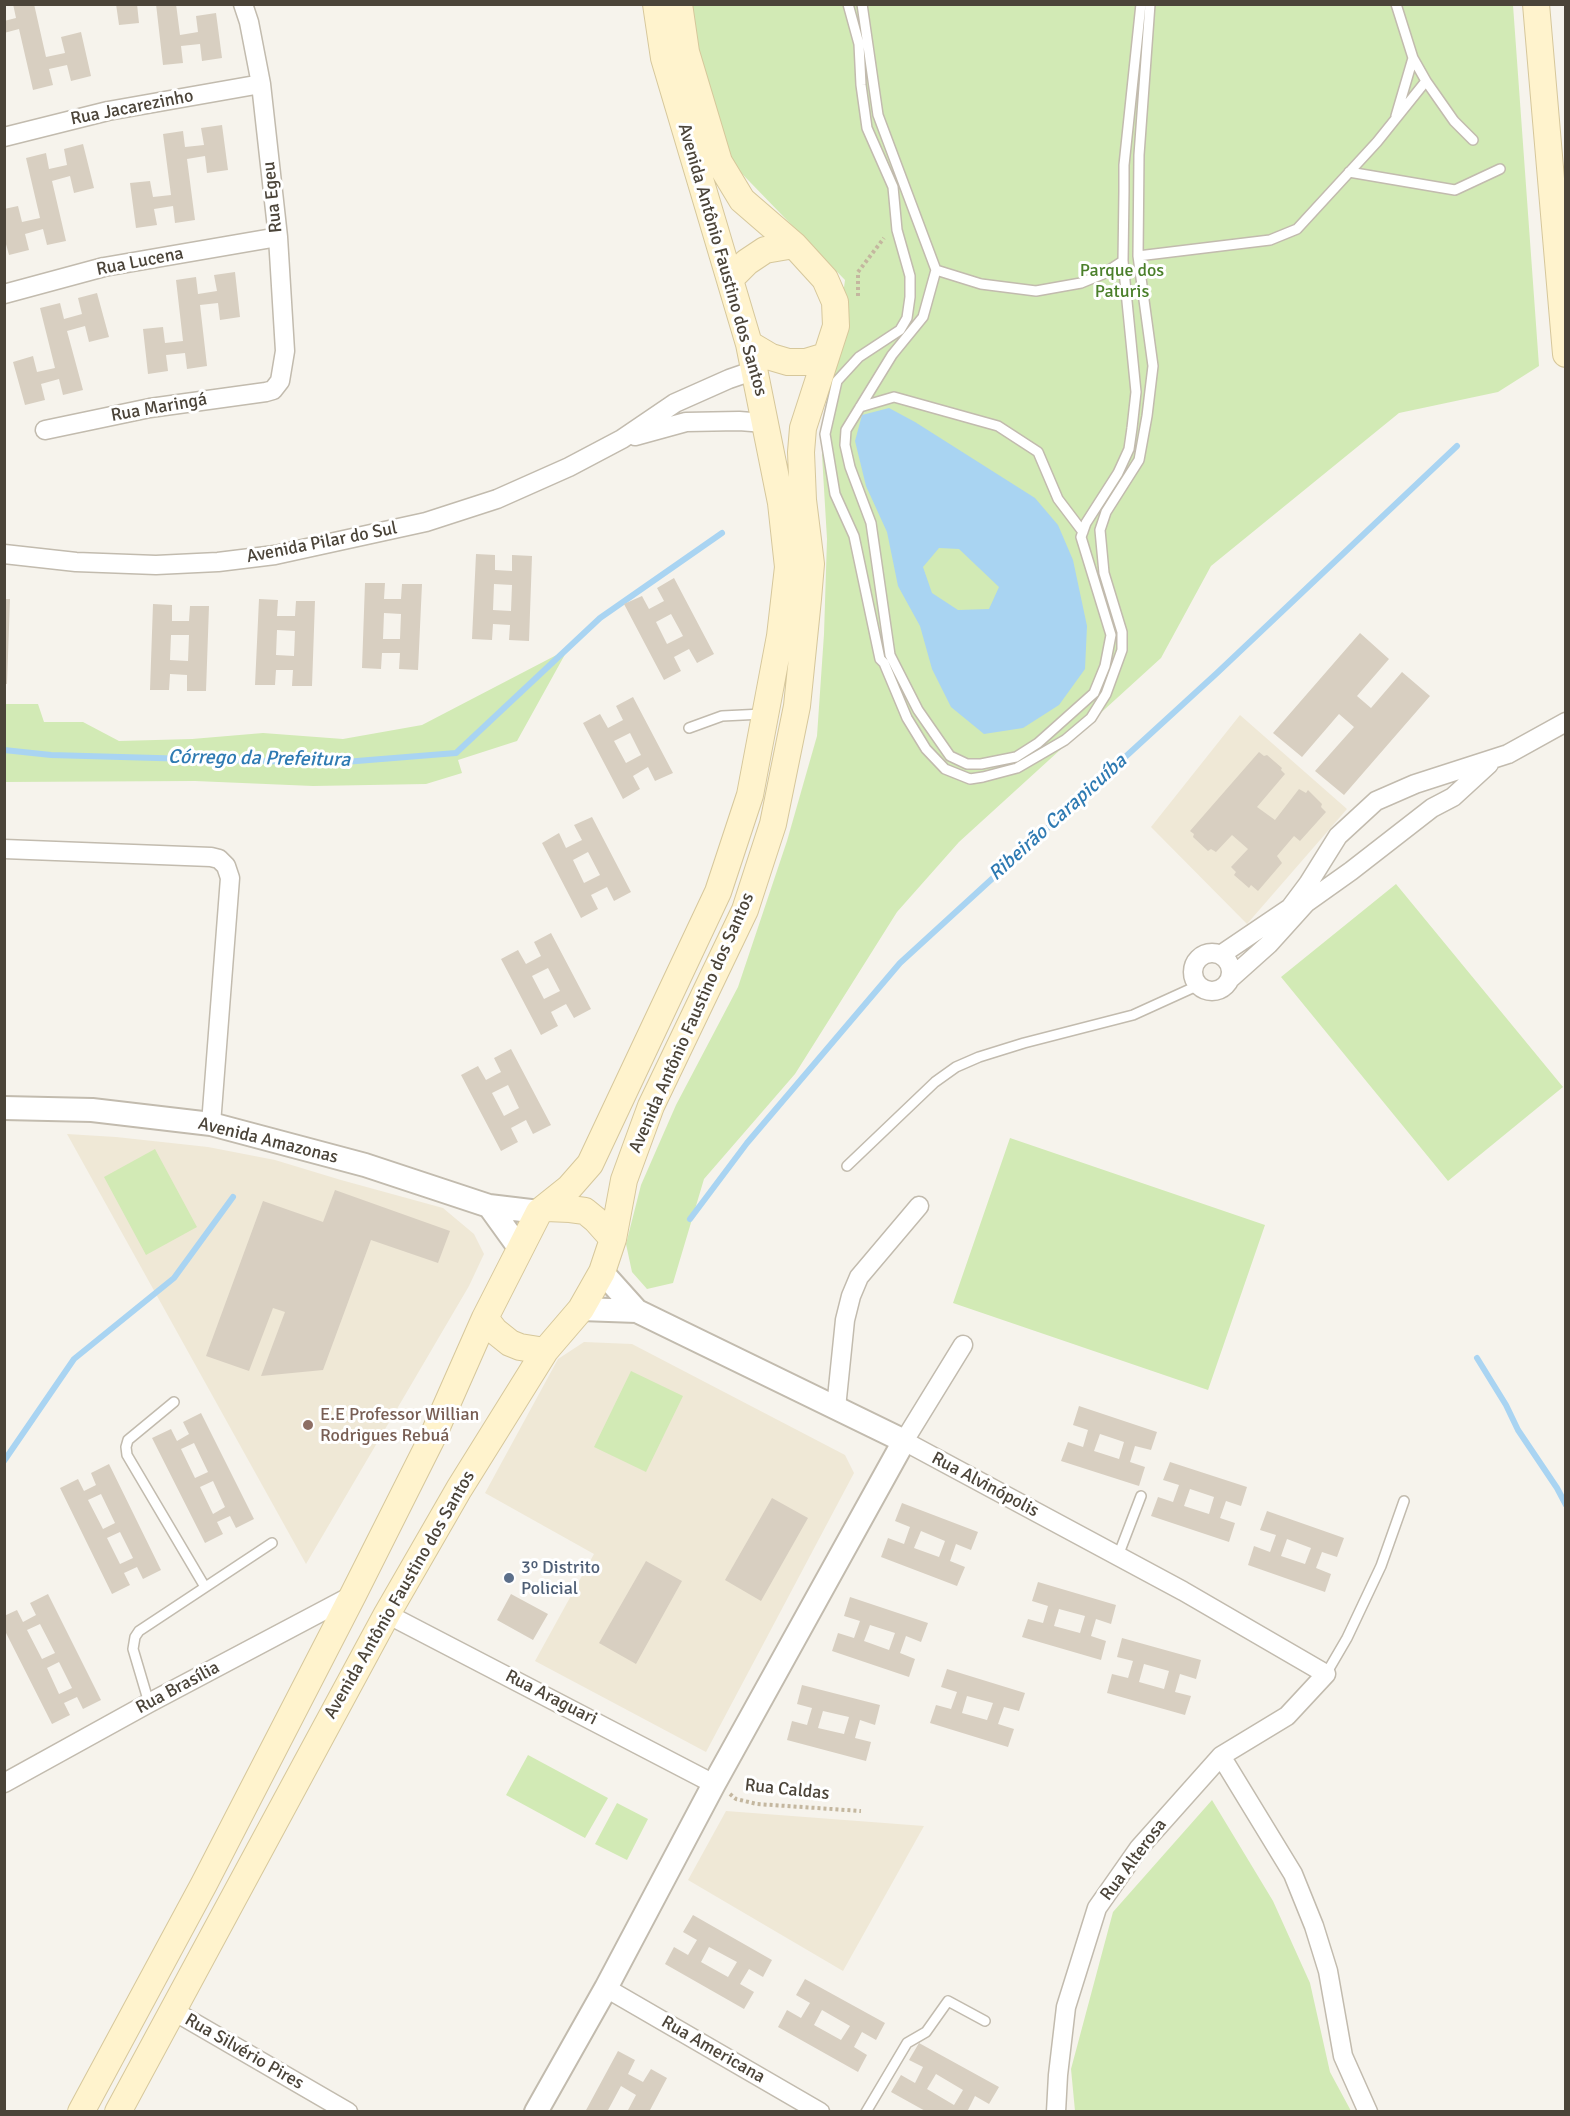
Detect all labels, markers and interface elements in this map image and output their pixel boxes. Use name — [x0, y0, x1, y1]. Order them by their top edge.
street label: Rua Jacarezinho — [69, 85, 195, 131]
street label: Avenida Antônio Faustino dos Santos — [673, 121, 771, 399]
street label: Rua Egeu — [259, 160, 287, 234]
street label: Rua Lucena — [95, 243, 185, 281]
park label: Parque dos Paturis — [1080, 260, 1164, 302]
street label: Rua Maringá — [109, 389, 209, 427]
street label: Avenida Pilar do Sul — [245, 518, 399, 568]
water label: Córrego da Prefeitura — [168, 745, 350, 773]
water label: Ribeirão Carapicuíba — [984, 750, 1132, 886]
street label: Avenida Antônio Faustino dos Santos — [625, 890, 759, 1156]
street label: Avenida Amazonas — [196, 1113, 340, 1169]
place label: E.E Professor Willian Rodrigues Rebuá — [320, 1404, 479, 1446]
marker: E.E Professor Willian Rodrigues Rebuá — [301, 1418, 315, 1432]
street label: Rua Alvinópolis — [928, 1448, 1042, 1522]
street label: Avenida Antônio Faustino dos Santos — [320, 1467, 480, 1723]
place label: 3º Distrito Policial — [521, 1557, 600, 1600]
marker: 3º Distrito Policial — [502, 1571, 516, 1585]
street label: Rua Brasília — [132, 1657, 224, 1719]
street label: Rua Araguari — [501, 1666, 601, 1730]
street label: Rua Caldas — [744, 1775, 830, 1805]
street label: Rua Alterosa — [1096, 1815, 1172, 1905]
street label: Rua Silvério Pires — [181, 2009, 307, 2095]
street label: Rua Americana — [657, 2012, 769, 2088]

